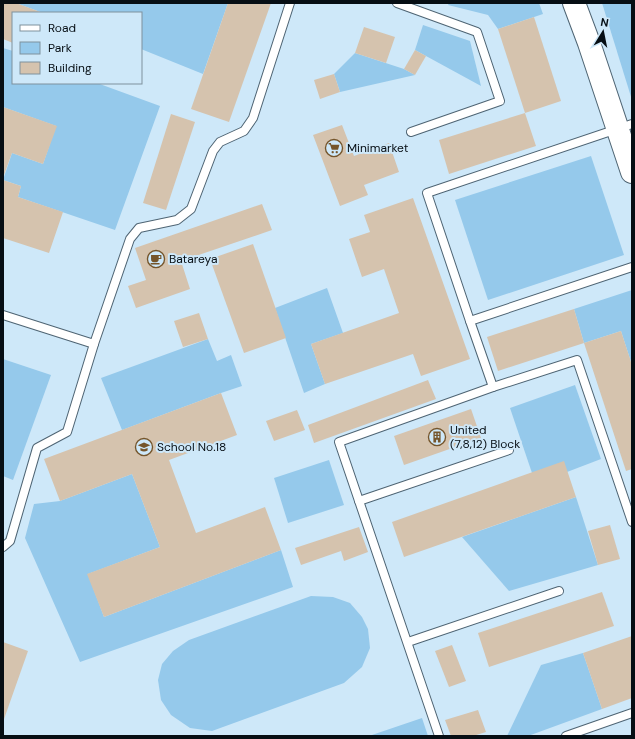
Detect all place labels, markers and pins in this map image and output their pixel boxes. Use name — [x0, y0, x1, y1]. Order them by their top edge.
supermarket icon: Minimarket — [324, 138, 344, 158]
place label: Minimarket — [347, 140, 409, 156]
cafe icon: Batareya — [146, 249, 166, 269]
place label: Batareya — [169, 251, 217, 267]
place label: United (7,8,12) Block — [450, 422, 520, 452]
building icon: United (7,8,12) Block — [427, 427, 447, 447]
school or university icon: School No.18 — [134, 437, 154, 457]
place label: School No.18 — [157, 439, 226, 455]

